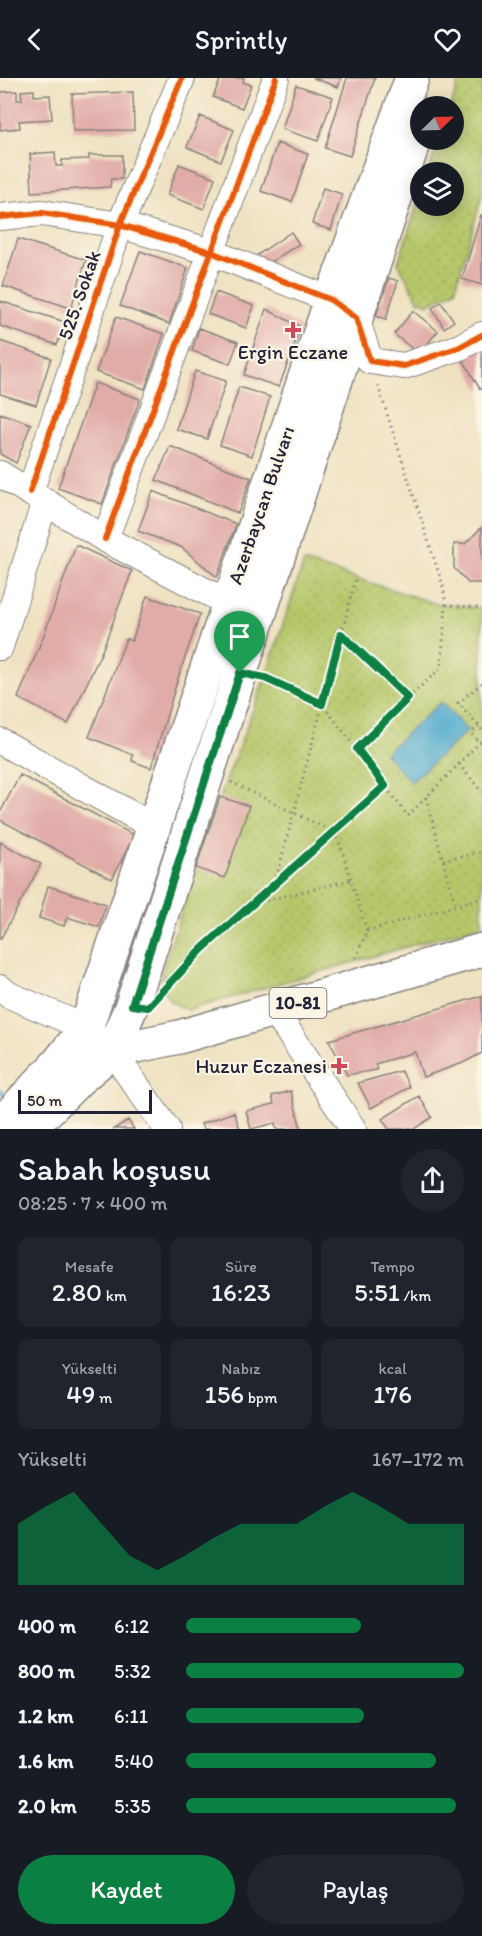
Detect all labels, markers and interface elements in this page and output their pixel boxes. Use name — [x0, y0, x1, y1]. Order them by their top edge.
icon: back — [18, 23, 51, 56]
text: Sprintly — [195, 23, 287, 56]
icon: heart — [431, 23, 464, 56]
north arrow — [410, 96, 464, 150]
map controls — [410, 96, 464, 216]
button: layers — [410, 162, 464, 216]
street label: 525. Sokak — [53, 247, 105, 343]
marker: Ergin Eczane — [286, 323, 300, 337]
place label: Ergin Eczane — [238, 340, 348, 364]
street label: Azerbaycan Bulvarı — [223, 423, 299, 587]
pin — [214, 611, 265, 673]
icon: arrive — [223, 620, 256, 653]
road number: 10-81 — [270, 988, 326, 1018]
place label: Huzur Eczanesi — [195, 1054, 327, 1078]
marker: Huzur Eczanesi — [332, 1059, 346, 1073]
scale bar — [18, 1087, 152, 1114]
text: 50 m — [27, 1091, 62, 1110]
text: Sabah koşusu — [18, 1149, 211, 1188]
button: share — [401, 1149, 464, 1212]
text: 08:25 · 7 × 400 m — [18, 1191, 168, 1215]
text: Mesafe — [65, 1257, 114, 1276]
text: Süre — [225, 1257, 257, 1276]
text: Tempo — [370, 1257, 415, 1276]
text: 2.80 — [52, 1276, 102, 1308]
text: 16:23 — [211, 1276, 271, 1308]
text: 5:51 — [354, 1276, 400, 1308]
text: km — [102, 1286, 127, 1305]
text: /km — [400, 1286, 431, 1305]
text: Yükselti — [62, 1359, 117, 1378]
text: Nabız — [222, 1359, 260, 1378]
text: kcal — [378, 1359, 407, 1378]
text: 49 — [66, 1378, 95, 1410]
text: 156 — [205, 1378, 244, 1410]
text: 176 — [373, 1378, 412, 1410]
text: m — [95, 1388, 112, 1407]
text: bpm — [244, 1388, 277, 1407]
text: Yükselti — [18, 1447, 87, 1471]
text: 167–172 m — [372, 1447, 464, 1471]
text: 400 m — [18, 1614, 76, 1638]
text: 6:12 — [114, 1614, 149, 1638]
text: 800 m — [18, 1659, 75, 1683]
text: 5:32 — [114, 1659, 151, 1683]
text: 1.2 km — [18, 1704, 74, 1728]
text: 6:11 — [114, 1704, 148, 1728]
text: 1.6 km — [18, 1749, 74, 1773]
text: 5:40 — [114, 1749, 154, 1773]
text: 2.0 km — [18, 1794, 77, 1818]
text: 5:35 — [114, 1794, 151, 1818]
button: Kaydet — [18, 1855, 235, 1924]
button: Paylaş — [247, 1855, 464, 1924]

